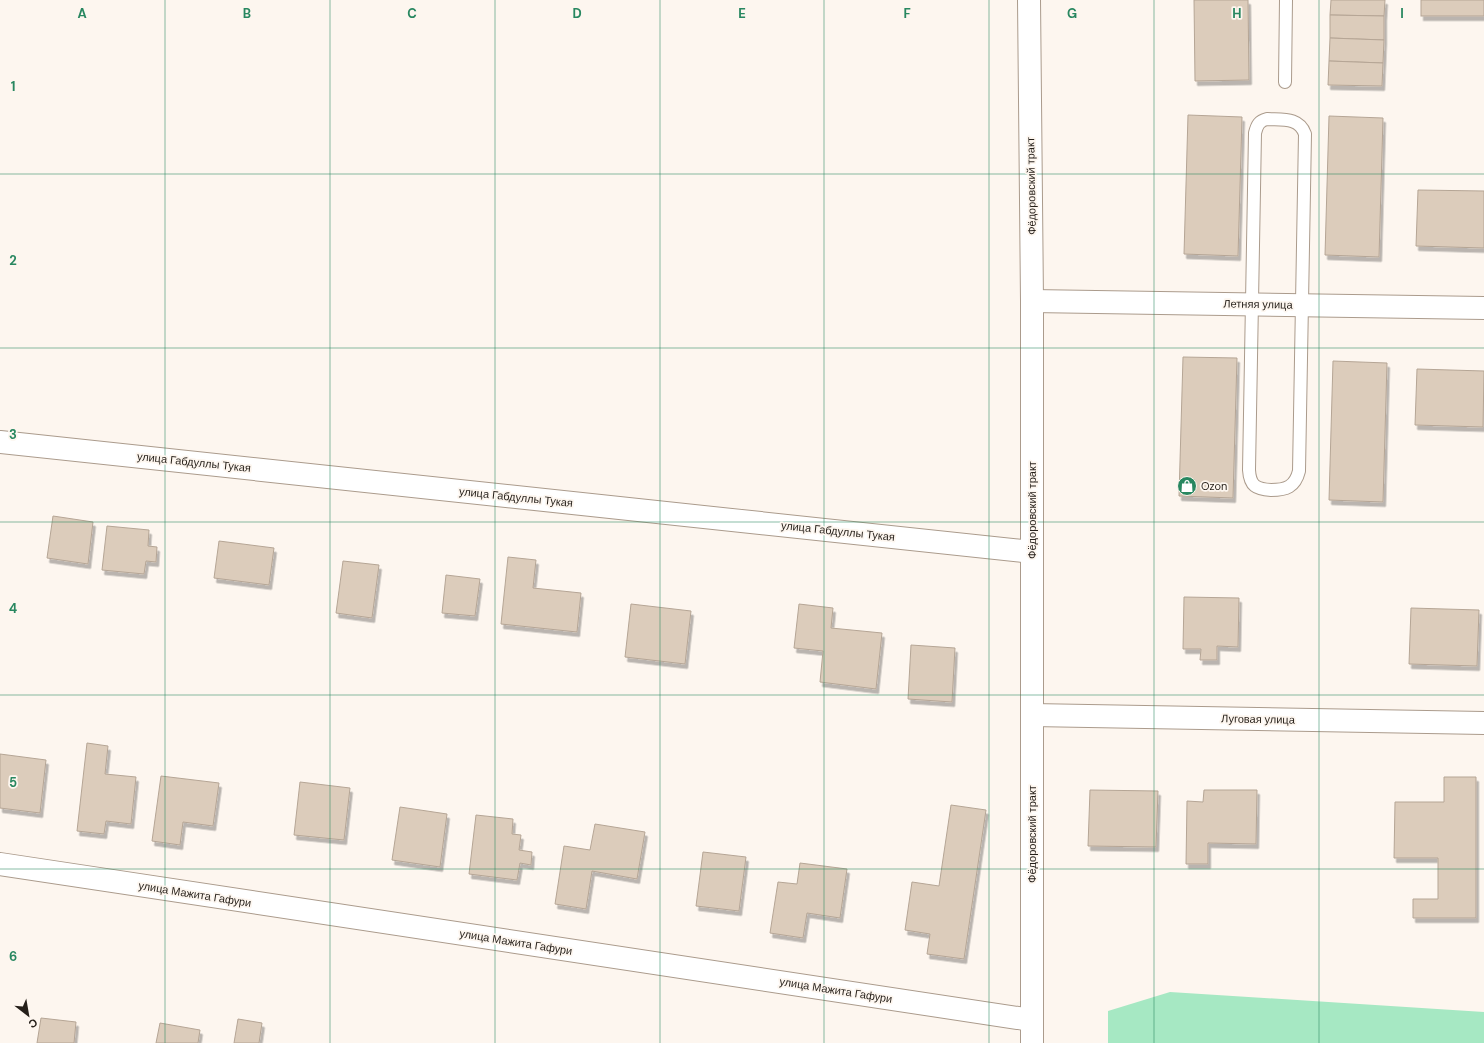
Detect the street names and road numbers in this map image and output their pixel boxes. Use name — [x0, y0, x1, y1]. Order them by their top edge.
street label: Фёдоровский тракт — [1023, 137, 1039, 235]
street label: Летняя улица — [1223, 296, 1294, 312]
street label: улица Габдуллы Тукая — [136, 449, 252, 475]
street label: Фёдоровский тракт — [1025, 461, 1039, 559]
street label: улица Габдуллы Тукая — [458, 484, 574, 510]
street label: улица Габдуллы Тукая — [780, 518, 896, 544]
street label: Луговая улица — [1221, 711, 1296, 727]
street label: Фёдоровский тракт — [1025, 785, 1039, 883]
street label: улица Мажита Гафури — [138, 878, 252, 910]
street label: улица Мажита Гафури — [459, 926, 573, 958]
street label: улица Мажита Гафури — [779, 974, 893, 1006]

